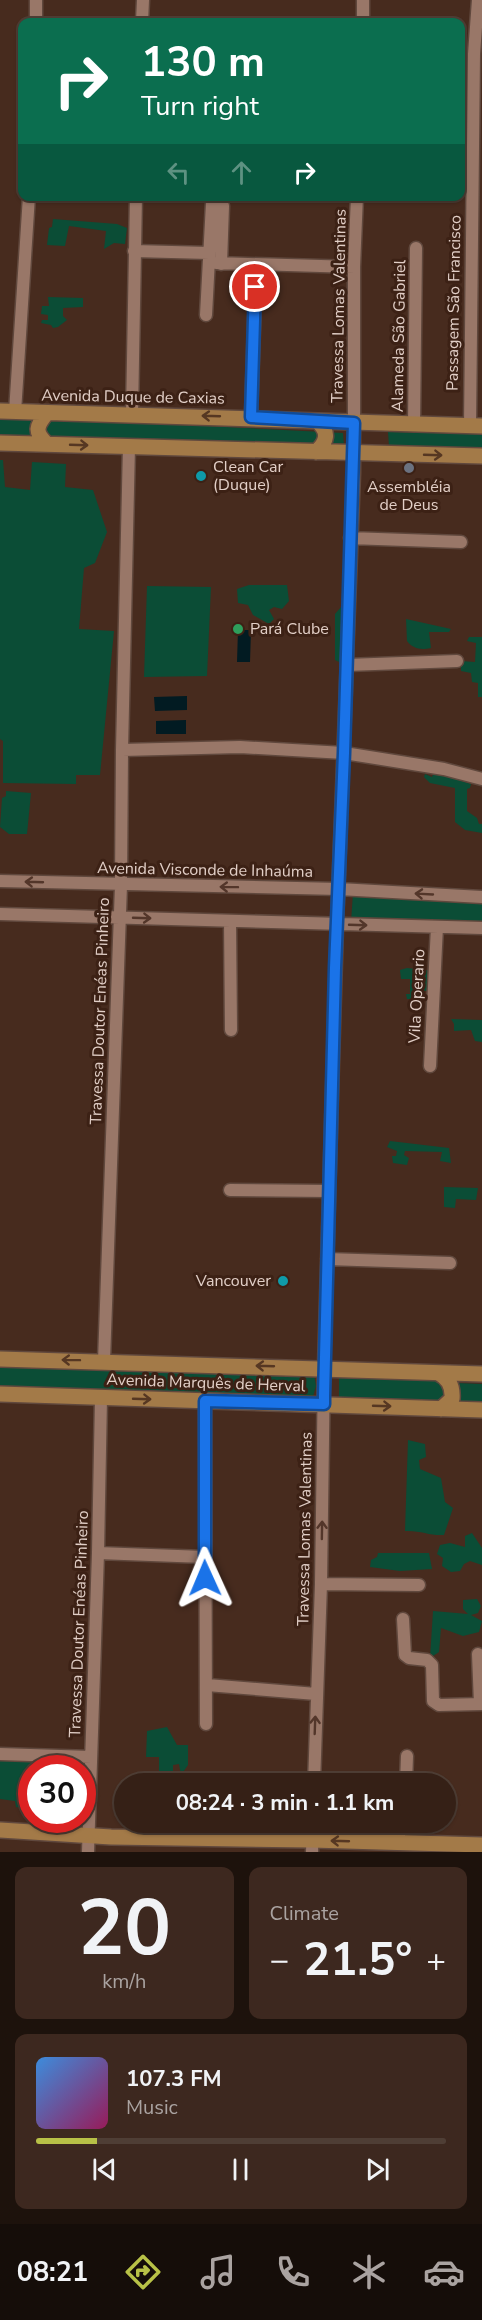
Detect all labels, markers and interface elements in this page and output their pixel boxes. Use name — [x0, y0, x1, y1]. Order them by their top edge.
text: 130 m — [141, 34, 265, 91]
icon: right — [42, 42, 120, 120]
text: Turn right — [141, 88, 259, 125]
icon: left — [162, 156, 195, 189]
icon: ahead — [225, 156, 258, 189]
icon: right — [288, 156, 321, 189]
street label: Travessa Lomas Valentinas — [326, 209, 352, 403]
street label: Passagem São Francisco — [441, 215, 467, 391]
street label: Alameda São Gabriel — [387, 259, 411, 412]
pin — [229, 261, 280, 312]
icon: arrive — [238, 270, 271, 303]
street label: Avenida Duque de Caxias — [41, 384, 225, 410]
one-way arrow — [202, 411, 222, 422]
one-way arrow — [69, 439, 89, 451]
one-way arrow — [423, 449, 443, 460]
place label: Clean Car (Duque) — [213, 456, 284, 496]
marker: Assembléia de Deus — [402, 461, 416, 475]
marker: Clean Car (Duque) — [194, 469, 208, 483]
place label: Assembléia de Deus — [367, 476, 451, 516]
place label: Pará Clube — [250, 618, 329, 640]
marker: Pará Clube — [231, 622, 245, 636]
street label: Avenida Visconde de Inhaúma — [97, 857, 313, 883]
one-way arrow — [24, 876, 44, 888]
one-way arrow — [219, 881, 239, 893]
one-way arrow — [414, 888, 434, 899]
street label: Travessa Doutor Enéas Pinheiro — [85, 897, 115, 1125]
one-way arrow — [132, 912, 152, 924]
one-way arrow — [348, 919, 368, 930]
street label: Vila Operario — [403, 948, 430, 1045]
place label: Vancouver — [195, 1270, 271, 1292]
marker: Vancouver — [276, 1274, 290, 1288]
one-way arrow — [61, 1354, 81, 1366]
one-way arrow — [256, 1361, 276, 1372]
street label: Avenida Marquês de Herval — [106, 1369, 306, 1397]
one-way arrow — [132, 1394, 152, 1405]
one-way arrow — [372, 1401, 392, 1412]
street label: Travessa Lomas Valentinas — [292, 1432, 318, 1626]
street label: Travessa Doutor Enéas Pinheiro — [64, 1510, 94, 1738]
one-way arrow — [316, 1521, 328, 1541]
position arrow — [173, 1546, 237, 1610]
one-way arrow — [310, 1716, 321, 1736]
speed limit sign: 30 — [18, 1755, 96, 1833]
text: 08:24 · 3 min · 1.1 km — [176, 1788, 394, 1818]
one-way arrow — [330, 1835, 350, 1846]
text: 20 — [77, 1875, 171, 1982]
text: Climate — [270, 1900, 339, 1927]
text: 21.5° — [303, 1930, 412, 1991]
text: − — [270, 1938, 289, 1983]
text: + — [426, 1938, 446, 1983]
text: km/h — [102, 1968, 146, 1995]
text: 107.3 FM — [126, 2064, 222, 2094]
text: Music — [126, 2094, 178, 2121]
icon: previous — [88, 2153, 121, 2186]
icon: pause — [224, 2153, 257, 2186]
icon: next — [361, 2153, 394, 2186]
icon: directions — [122, 2251, 164, 2293]
icon: music — [197, 2251, 239, 2293]
icon: phone — [272, 2251, 314, 2293]
icon: climate — [348, 2251, 390, 2293]
icon: car — [423, 2251, 465, 2293]
text: 08:21 — [17, 2254, 88, 2291]

